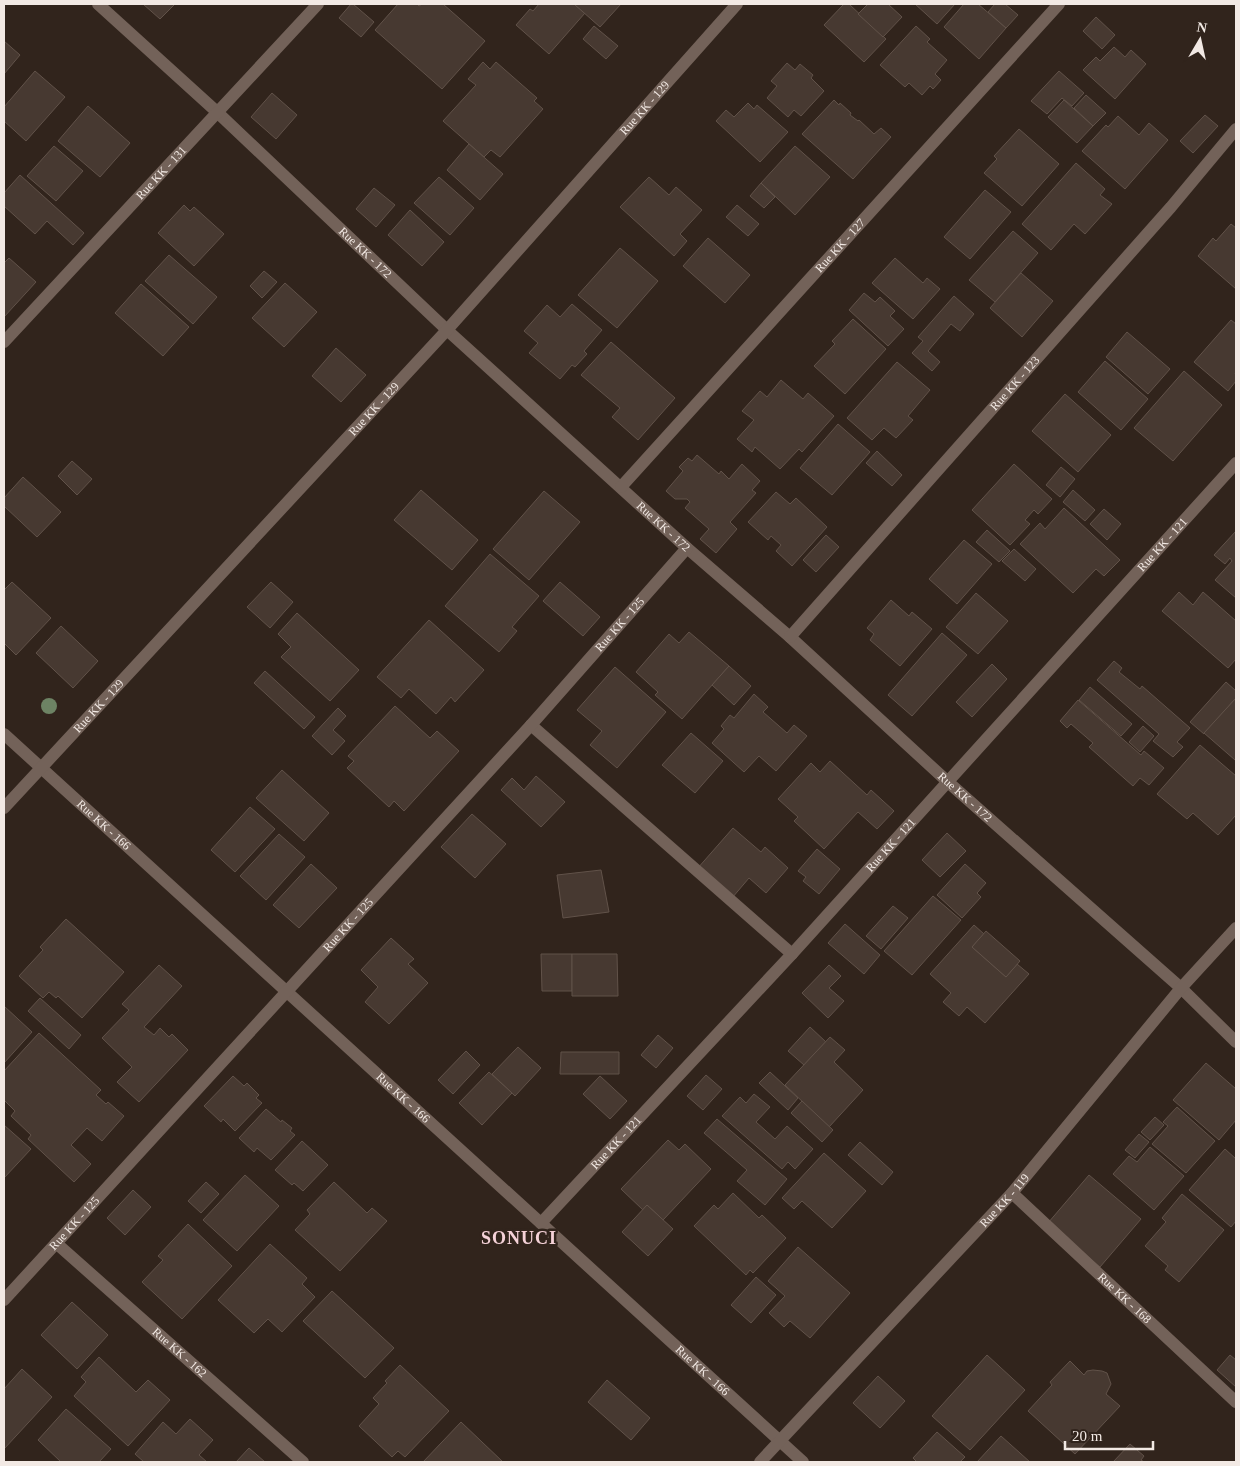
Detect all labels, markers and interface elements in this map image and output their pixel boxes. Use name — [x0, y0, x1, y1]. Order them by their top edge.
north arrow — [1175, 15, 1225, 65]
text: N — [1196, 19, 1208, 36]
street label: Rue KK - 129 — [617, 78, 672, 138]
street label: Rue KK - 131 — [133, 143, 189, 202]
street label: Rue KK - 127 — [812, 216, 868, 275]
street label: Rue KK - 172 — [336, 224, 395, 281]
street label: Rue KK - 123 — [987, 353, 1042, 413]
street label: Rue KK - 129 — [346, 379, 402, 439]
street label: Rue KK - 172 — [634, 499, 693, 555]
street label: Rue KK - 121 — [1134, 515, 1190, 574]
street label: Rue KK - 125 — [592, 594, 647, 654]
street label: Rue KK - 129 — [70, 676, 127, 736]
street label: Rue KK - 172 — [935, 769, 995, 825]
street label: Rue KK - 166 — [74, 797, 134, 853]
street label: Rue KK - 121 — [863, 815, 919, 875]
street label: Rue KK - 125 — [320, 895, 376, 954]
street label: Rue KK - 166 — [373, 1070, 433, 1126]
street label: Rue KK - 121 — [588, 1113, 644, 1172]
street label: Rue KK - 119 — [977, 1171, 1032, 1230]
street label: Rue KK - 125 — [46, 1194, 102, 1253]
district label: SONUCI — [481, 1228, 557, 1248]
street label: Rue KK - 168 — [1095, 1270, 1154, 1326]
street label: Rue KK - 162 — [149, 1325, 209, 1380]
street label: Rue KK - 166 — [673, 1342, 732, 1398]
scale bar — [1065, 1418, 1152, 1450]
text: 20 m — [1072, 1428, 1103, 1444]

